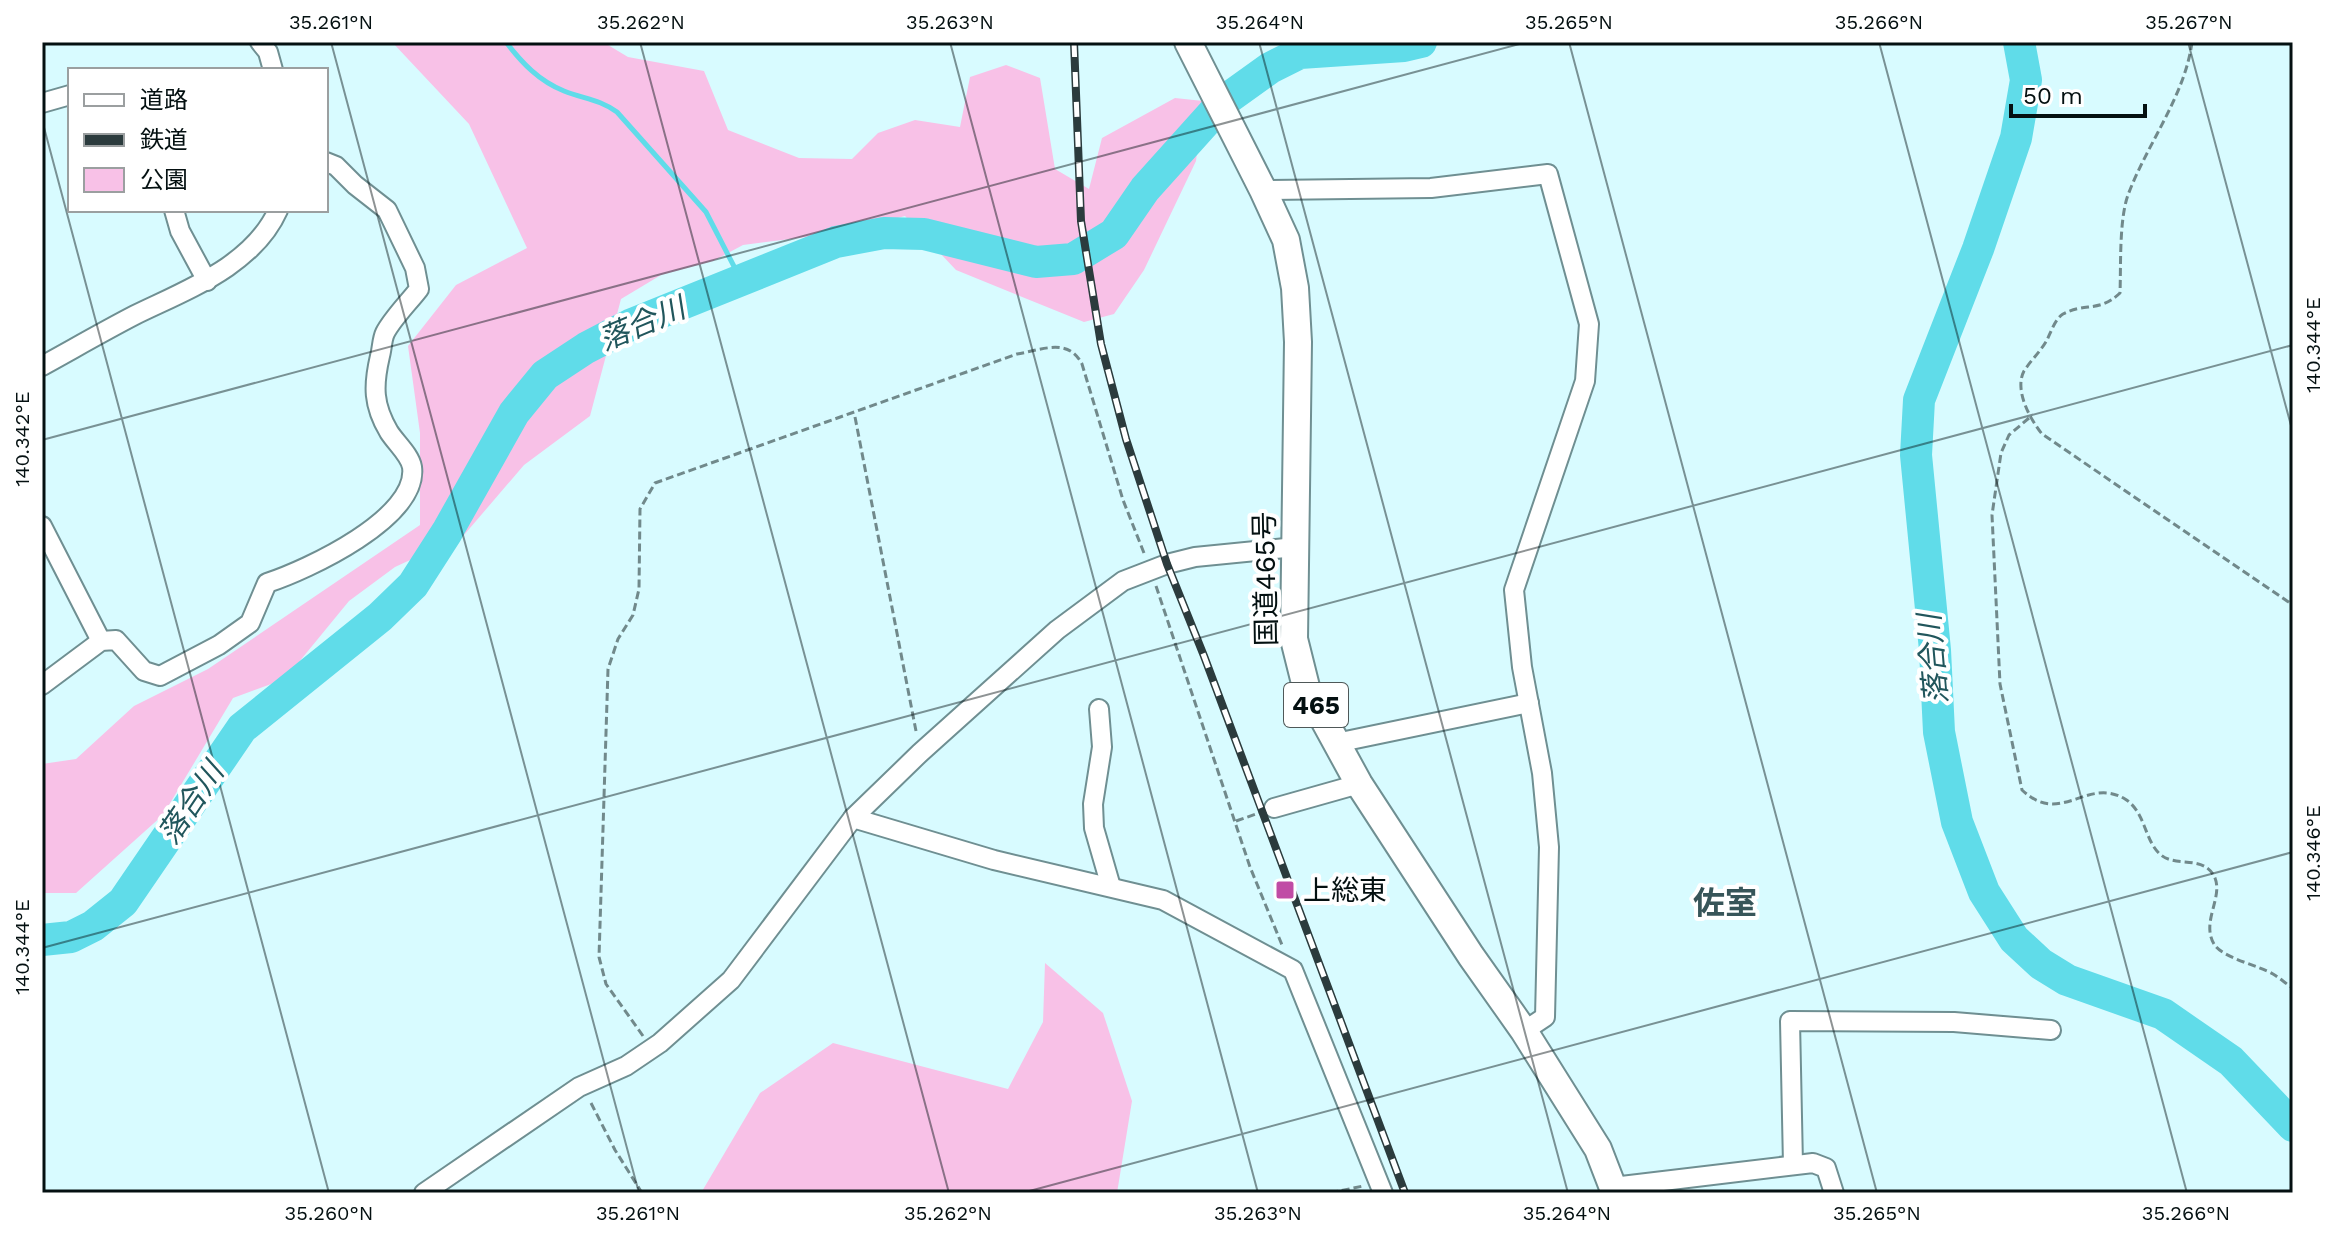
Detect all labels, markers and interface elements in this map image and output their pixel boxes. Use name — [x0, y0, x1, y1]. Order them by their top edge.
text: 35.261°N — [289, 10, 373, 34]
text: 35.262°N — [597, 10, 685, 34]
text: 35.263°N — [906, 10, 994, 34]
text: 35.264°N — [1216, 10, 1304, 34]
text: 35.265°N — [1525, 10, 1613, 34]
text: 35.266°N — [1835, 10, 1923, 34]
text: 35.267°N — [2145, 10, 2233, 34]
legend — [68, 68, 328, 212]
scale bar — [2011, 68, 2145, 118]
text: 50 m — [2023, 82, 2083, 110]
text: 道路 — [140, 86, 188, 114]
text: 鉄道 — [140, 126, 188, 154]
text: 公園 — [140, 166, 188, 194]
water label: 落合川 — [594, 289, 693, 357]
text: 140.344°E — [2301, 297, 2325, 393]
text: 140.342°E — [10, 392, 34, 486]
street label: 国道465号 — [1248, 511, 1283, 646]
water label: 落合川 — [1911, 610, 1954, 705]
road number: 465 — [1284, 683, 1348, 727]
water label: 落合川 — [151, 753, 232, 850]
text: 140.346°E — [2301, 805, 2325, 901]
place label: 上総東 — [1303, 874, 1387, 907]
marker: 上総東 — [1274, 879, 1296, 901]
district label: 佐室 — [1693, 884, 1757, 922]
text: 140.344°E — [10, 899, 34, 995]
text: 35.260°N — [285, 1201, 373, 1225]
text: 35.261°N — [596, 1201, 680, 1225]
text: 35.262°N — [904, 1201, 992, 1225]
text: 35.263°N — [1214, 1201, 1302, 1225]
text: 35.264°N — [1523, 1201, 1611, 1225]
text: 35.265°N — [1833, 1201, 1921, 1225]
text: 35.266°N — [2142, 1201, 2230, 1225]

